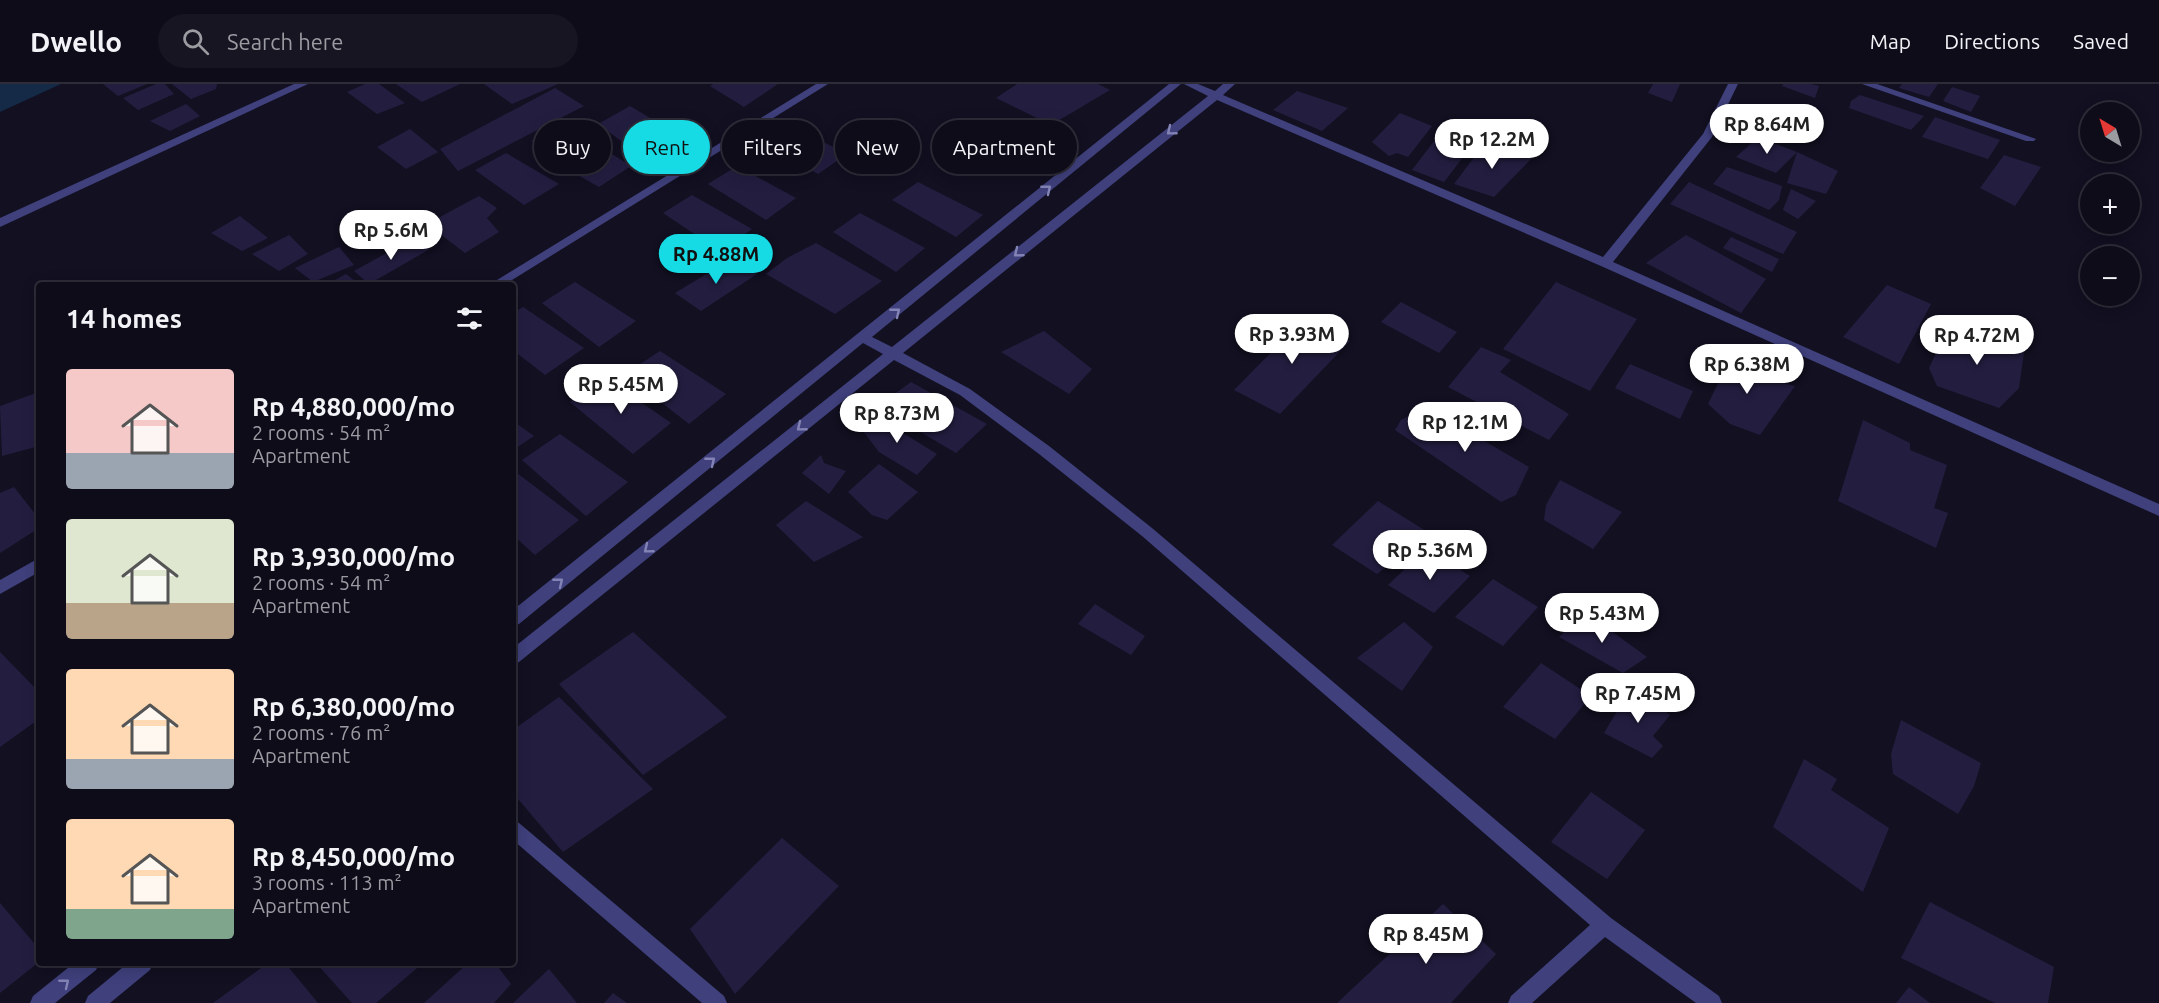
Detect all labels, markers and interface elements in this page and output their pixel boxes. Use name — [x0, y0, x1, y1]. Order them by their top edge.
search box — [158, 14, 578, 68]
icon: search — [179, 25, 212, 58]
text: Dwello — [30, 26, 122, 57]
text: Search here — [227, 29, 343, 54]
text: Map — [1870, 29, 1911, 53]
text: Directions — [1944, 29, 2040, 53]
text: Saved — [2073, 29, 2129, 53]
north arrow — [2080, 102, 2140, 162]
map controls — [2080, 102, 2140, 306]
pin: Rp 8.64M — [1705, 104, 1829, 155]
text: Rp 8.64M — [1724, 112, 1810, 135]
pin: Rp 12.2M — [1430, 119, 1554, 170]
chip: Buy — [534, 120, 611, 174]
chip: Rent — [623, 120, 710, 174]
chip: Filters — [722, 120, 823, 174]
chip: New — [835, 120, 920, 174]
chip: Apartment — [932, 120, 1077, 174]
one-way arrow — [1166, 123, 1177, 134]
text: Rp 12.2M — [1449, 127, 1535, 150]
button: + — [2080, 174, 2140, 234]
one-way arrow — [1040, 185, 1051, 196]
pin: Rp 5.6M — [336, 210, 446, 261]
text: Rp 5.6M — [353, 218, 429, 241]
pin: Rp 4.88M — [654, 234, 778, 285]
text: Rp 4.88M — [673, 242, 759, 265]
one-way arrow — [1014, 245, 1025, 256]
button: − — [2080, 246, 2140, 306]
icon: filters — [453, 302, 486, 335]
text: 14 homes — [66, 304, 182, 333]
one-way arrow — [889, 309, 900, 320]
pin: Rp 3.93M — [1230, 314, 1354, 365]
pin: Rp 4.72M — [1915, 315, 2039, 366]
text: Rp 3.93M — [1249, 322, 1335, 345]
text: Rp 4.72M — [1934, 323, 2020, 346]
pin: Rp 6.38M — [1685, 344, 1809, 395]
text: Rp 6.38M — [1704, 352, 1790, 375]
pin: Rp 5.45M — [559, 364, 683, 415]
text: Rp 5.45M — [578, 372, 664, 395]
text: Rp 4,880,000/mo — [252, 392, 455, 421]
icon: home — [114, 393, 186, 465]
pin: Rp 8.73M — [835, 393, 959, 444]
text: Rp 8.73M — [854, 401, 940, 424]
pin: Rp 12.1M — [1403, 402, 1527, 453]
text: Rp 12.1M — [1422, 410, 1508, 433]
one-way arrow — [796, 420, 807, 431]
text: 2 rooms · 54 m² — [252, 421, 390, 444]
text: Apartment — [252, 444, 350, 467]
one-way arrow — [704, 457, 715, 468]
pin: Rp 5.36M — [1368, 530, 1492, 581]
text: Rp 5.36M — [1387, 538, 1473, 561]
one-way arrow — [644, 541, 655, 552]
text: Rp 3,930,000/mo — [252, 542, 455, 571]
icon: home — [114, 543, 186, 615]
text: 2 rooms · 54 m² — [252, 571, 390, 594]
one-way arrow — [552, 579, 563, 590]
pin: Rp 5.43M — [1540, 593, 1664, 644]
text: Apartment — [252, 594, 350, 617]
text: Rp 5.43M — [1559, 601, 1645, 624]
pin: Rp 7.45M — [1576, 673, 1700, 724]
text: Rp 7.45M — [1595, 681, 1681, 704]
text: Rp 6,380,000/mo — [252, 692, 455, 721]
icon: home — [114, 693, 186, 765]
text: 2 rooms · 76 m² — [252, 721, 390, 744]
text: Apartment — [252, 744, 350, 767]
text: Rp 8,450,000/mo — [252, 842, 455, 871]
icon: home — [114, 843, 186, 915]
text: 3 rooms · 113 m² — [252, 871, 402, 894]
text: Apartment — [252, 894, 350, 917]
pin: Rp 8.45M — [1364, 914, 1488, 965]
text: Rp 8.45M — [1383, 922, 1469, 945]
one-way arrow — [58, 979, 69, 990]

